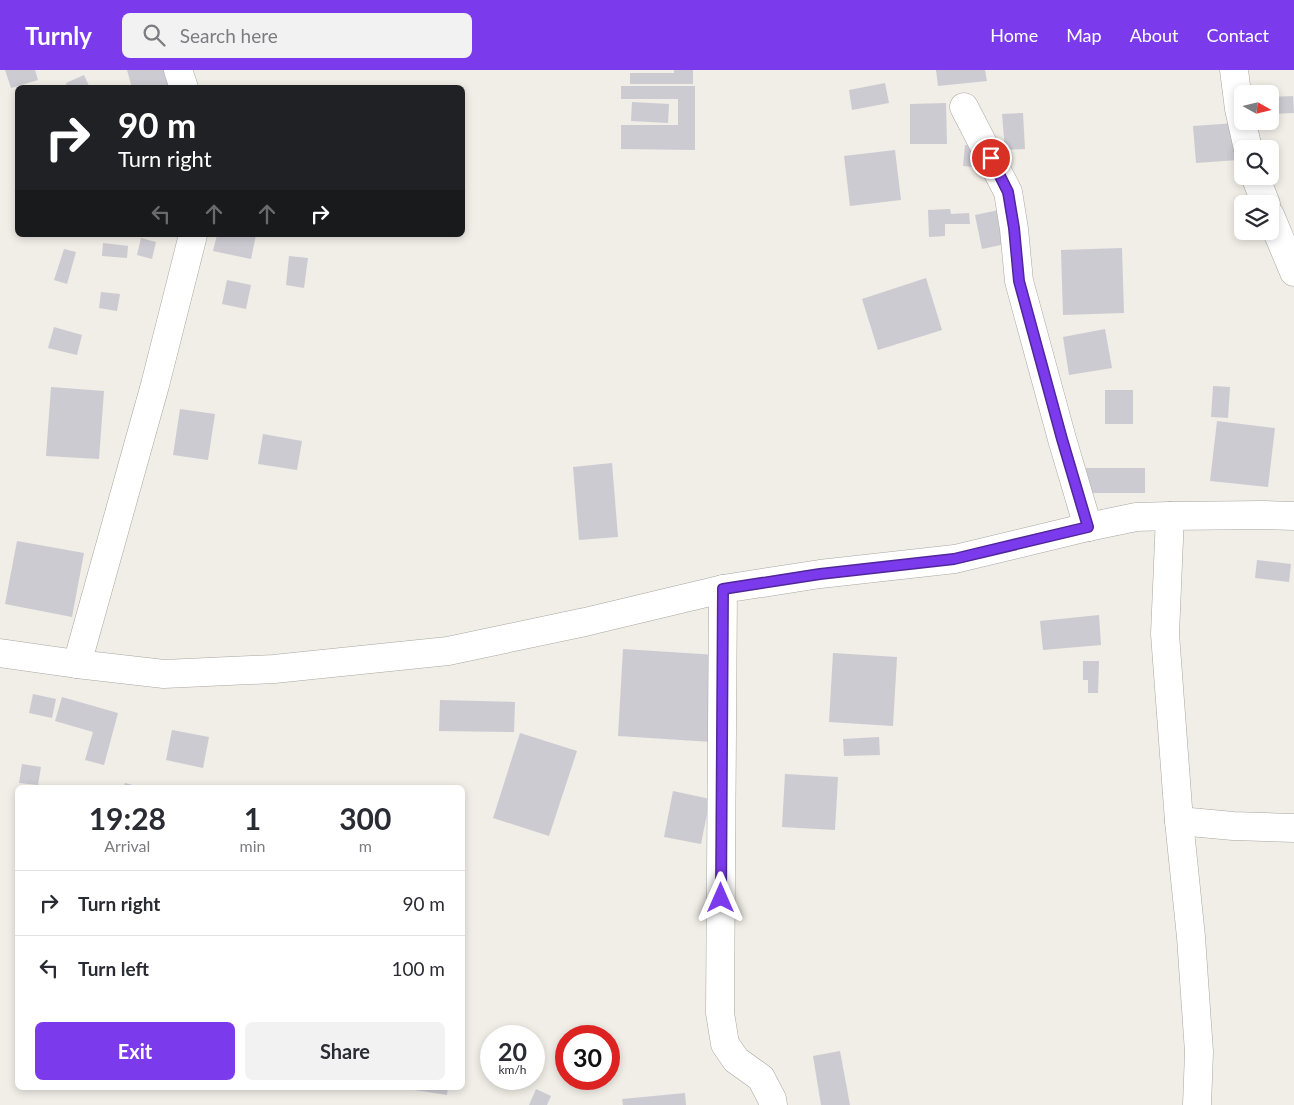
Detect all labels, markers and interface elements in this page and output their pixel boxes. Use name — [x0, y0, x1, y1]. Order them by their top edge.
search box — [122, 13, 472, 58]
text: Turnly — [25, 21, 92, 50]
icon: search — [140, 21, 168, 49]
text: Search here — [180, 24, 278, 47]
text: Home — [990, 24, 1038, 46]
text: Map — [1066, 24, 1102, 46]
text: About — [1130, 24, 1179, 46]
text: Contact — [1207, 24, 1269, 46]
north arrow — [1234, 85, 1279, 130]
map controls — [1234, 85, 1279, 240]
text: 90 m — [118, 103, 196, 145]
icon: right — [35, 105, 100, 170]
pin — [970, 137, 1012, 179]
button: search — [1234, 140, 1279, 185]
icon: arrive — [977, 144, 1005, 172]
text: Turn right — [118, 145, 212, 172]
button: layers — [1234, 195, 1279, 240]
icon: left — [147, 200, 175, 228]
icon: ahead — [200, 200, 228, 228]
icon: ahead — [253, 200, 281, 228]
icon: right — [306, 200, 334, 228]
text: 19:28 — [89, 800, 166, 836]
text: 1 — [244, 800, 261, 836]
text: 300 — [339, 800, 391, 836]
text: Arrival — [104, 836, 150, 855]
text: min — [240, 836, 266, 855]
text: m — [359, 836, 372, 855]
position arrow — [694, 871, 746, 923]
icon: right — [35, 889, 63, 917]
text: Turn right — [78, 892, 160, 915]
text: 90 m — [402, 892, 445, 915]
icon: left — [35, 954, 63, 982]
text: Turn left — [78, 957, 149, 980]
text: 100 m — [391, 957, 445, 980]
button: Exit — [35, 1022, 235, 1080]
button: Share — [245, 1022, 445, 1080]
speed limit sign: 30 — [555, 1025, 620, 1090]
text: 20 — [498, 1036, 527, 1066]
text: km/h — [498, 1062, 527, 1077]

